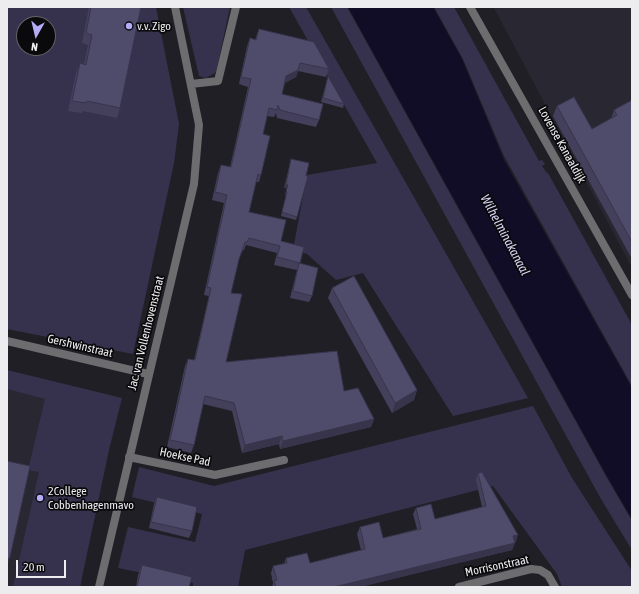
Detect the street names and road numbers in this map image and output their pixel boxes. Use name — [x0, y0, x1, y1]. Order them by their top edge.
street label: Lovense Kanaaldijk — [535, 104, 589, 186]
street label: Jac. van Vollenhovenstraat — [125, 274, 167, 392]
street label: Gershwinstraat — [46, 331, 114, 361]
street label: Hoekse Pad — [158, 445, 212, 469]
street label: Morrisonstraat — [464, 552, 530, 580]

